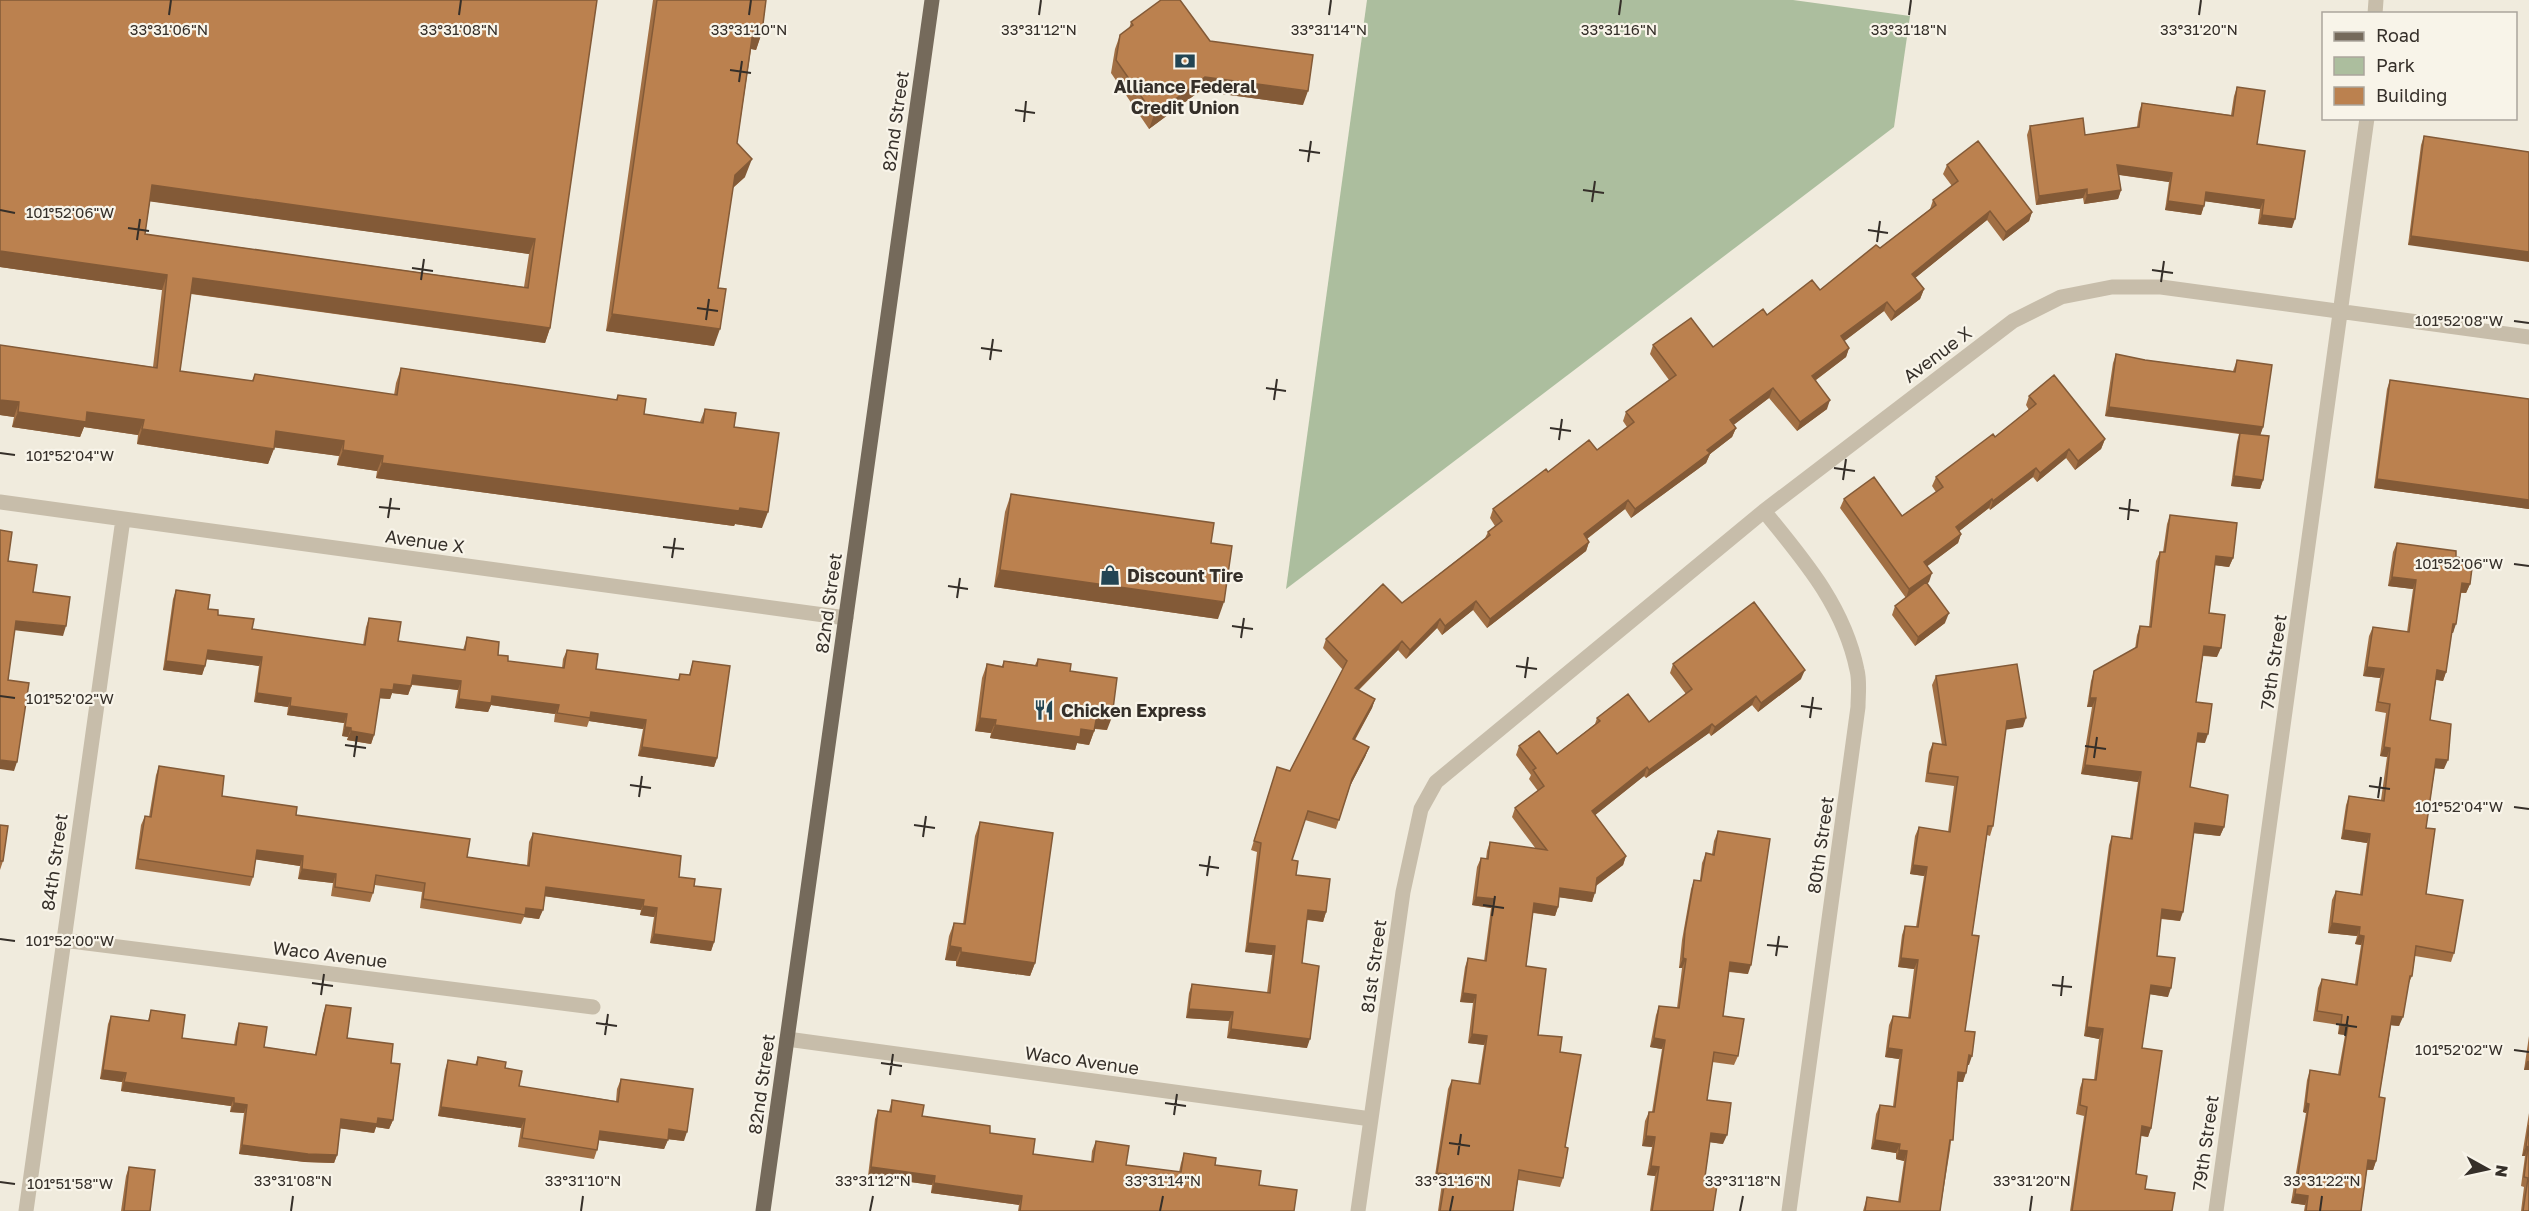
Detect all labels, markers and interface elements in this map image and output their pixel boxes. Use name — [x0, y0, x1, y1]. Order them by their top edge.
legend — [2322, 12, 2517, 120]
text: 33°31'06"N — [130, 20, 208, 38]
text: 33°31'08"N — [420, 20, 498, 38]
text: 33°31'10"N — [711, 20, 787, 38]
text: 33°31'12"N — [1001, 20, 1077, 38]
text: 33°31'14"N — [1291, 20, 1367, 38]
text: 33°31'16"N — [1581, 20, 1657, 38]
text: 33°31'18"N — [1871, 20, 1947, 38]
text: 33°31'20"N — [2160, 20, 2238, 38]
text: Road — [2376, 24, 2420, 46]
bank icon: Alliance Federal Credit Union — [1173, 49, 1197, 73]
text: Park — [2376, 54, 2415, 76]
street label: 82nd Street — [877, 69, 913, 173]
place label: Alliance Federal Credit Union — [1114, 75, 1256, 118]
text: Building — [2376, 84, 2447, 106]
text: 101°52'06"W — [26, 203, 114, 221]
text: 101°52'08"W — [2415, 311, 2503, 329]
street label: Avenue X — [1898, 321, 1976, 387]
text: 101°52'04"W — [26, 446, 114, 464]
street label: Avenue X — [384, 525, 466, 557]
street label: 82nd Street — [810, 551, 846, 655]
text: 101°52'06"W — [2415, 554, 2503, 572]
shop icon: Discount Tire — [1098, 563, 1122, 587]
place label: Discount Tire — [1127, 564, 1244, 586]
street label: 79th Street — [2255, 613, 2291, 711]
text: 101°52'02"W — [26, 689, 114, 707]
restaurant icon: Chicken Express — [1032, 698, 1056, 722]
place label: Chicken Express — [1061, 699, 1206, 721]
street label: 80th Street — [1802, 795, 1838, 895]
text: 101°52'04"W — [2415, 797, 2503, 815]
street label: 84th Street — [36, 812, 72, 912]
street label: 81st Street — [1356, 918, 1390, 1014]
text: 101°52'00"W — [26, 931, 114, 949]
street label: Waco Avenue — [271, 936, 389, 972]
street label: 82nd Street — [743, 1032, 779, 1136]
text: 101°52'02"W — [2415, 1040, 2503, 1058]
street label: Waco Avenue — [1023, 1041, 1141, 1079]
street label: 79th Street — [2187, 1094, 2223, 1192]
north arrow — [2457, 1139, 2517, 1199]
text: N — [2491, 1164, 2513, 1179]
text: 33°31'08"N — [254, 1171, 332, 1189]
text: 33°31'10"N — [545, 1171, 621, 1189]
text: 33°31'12"N — [835, 1171, 911, 1189]
text: 33°31'14"N — [1125, 1171, 1201, 1189]
text: 33°31'16"N — [1415, 1171, 1491, 1189]
text: 33°31'18"N — [1705, 1171, 1781, 1189]
text: 33°31'20"N — [1993, 1171, 2071, 1189]
text: 33°31'22"N — [2283, 1171, 2361, 1189]
text: 101°51'58"W — [27, 1174, 113, 1192]

